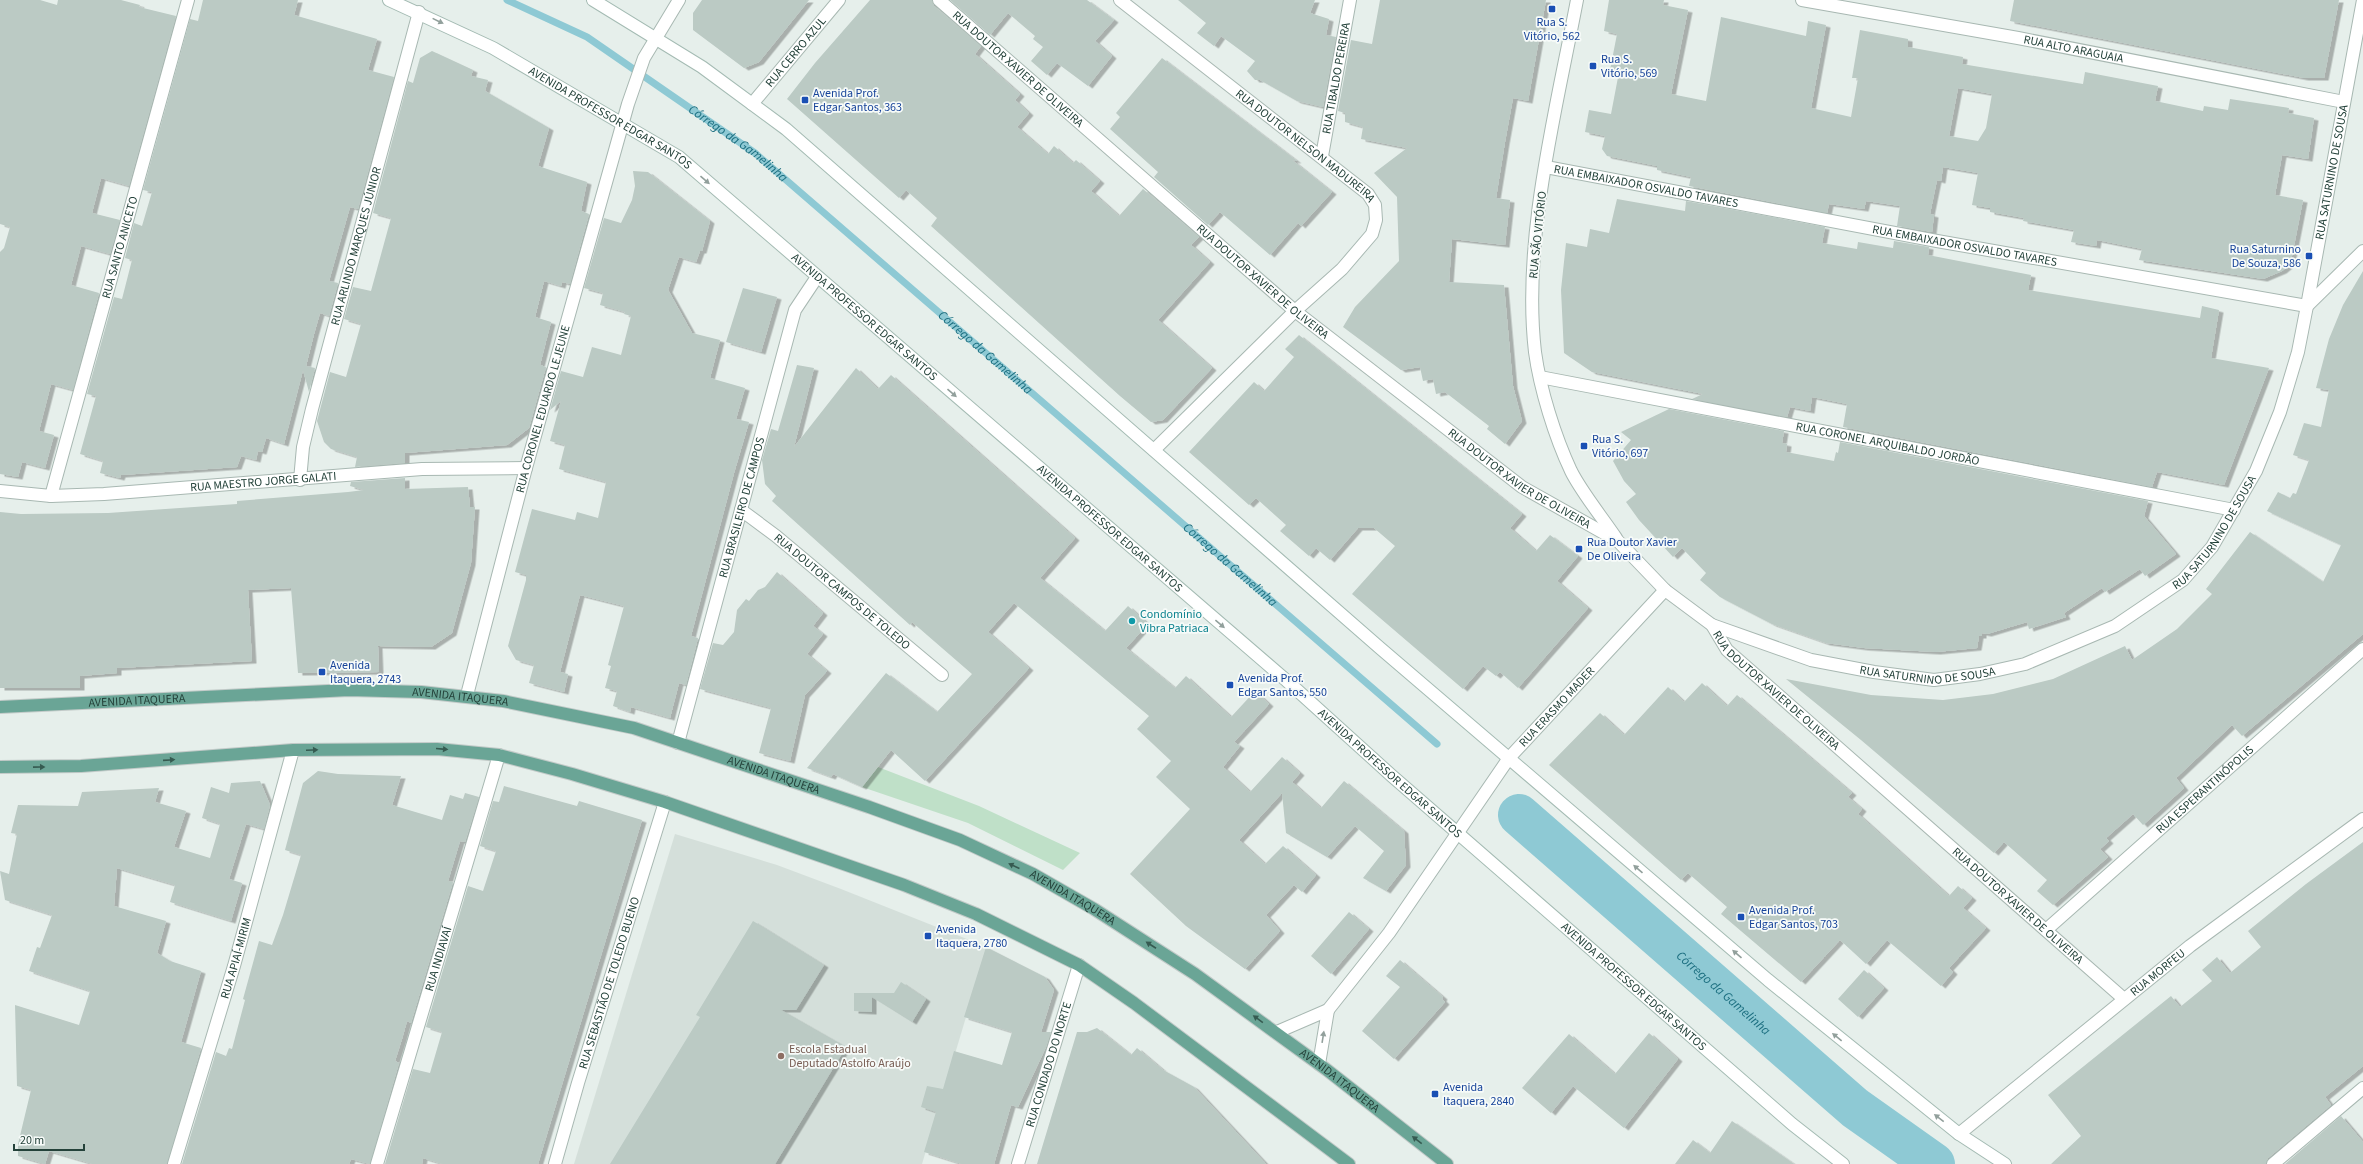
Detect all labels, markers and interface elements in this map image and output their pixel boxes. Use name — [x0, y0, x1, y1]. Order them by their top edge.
marker: Rua S. Vitório, 562 — [1547, 4, 1557, 14]
street label: RUA DOUTOR XAVIER DE OLIVEIRA — [949, 7, 1088, 131]
street label: RUA CERRO AZUL — [761, 13, 830, 91]
place label: Rua S. Vitório, 562 — [1524, 14, 1580, 45]
one-way arrow — [432, 18, 443, 25]
street label: RUA TIBALDO PEREIRA — [1318, 21, 1354, 135]
street label: RUA ALTO ARAGUAIA — [2022, 31, 2126, 67]
place label: Rua S. Vitório, 569 — [1601, 51, 1657, 82]
marker: Rua S. Vitório, 569 — [1588, 61, 1598, 71]
street label: AVENIDA PROFESSOR EDGAR SANTOS — [525, 62, 696, 173]
place label: Avenida Prof. Edgar Santos, 363 — [813, 85, 902, 116]
street label: RUA DOUTOR NELSON MADUREIRA — [1232, 85, 1380, 206]
marker: Avenida Prof. Edgar Santos, 363 — [800, 95, 810, 105]
water label: Córrego da Gamelinha — [685, 101, 792, 186]
street label: RUA SATURNINO DE SOUSA — [2311, 103, 2352, 241]
street label: RUA EMBAIXADOR OSVALDO TAVARES — [1553, 160, 1740, 212]
street label: RUA ARLINDO MARQUES JÚNIOR — [326, 165, 385, 327]
one-way arrow — [700, 175, 711, 184]
street label: RUA SÃO VITÓRIO — [1525, 190, 1551, 280]
street label: RUA SANTO ANICETO — [97, 194, 142, 300]
street label: RUA DOUTOR XAVIER DE OLIVEIRA — [1193, 220, 1333, 343]
street label: RUA EMBAIXADOR OSVALDO TAVARES — [1871, 220, 2058, 270]
place label: Rua Saturnino De Souza, 586 — [2230, 241, 2301, 272]
street label: AVENIDA PROFESSOR EDGAR SANTOS — [788, 249, 941, 385]
marker: Rua Saturnino De Souza, 586 — [2304, 251, 2314, 261]
water label: Córrego da Gamelinha — [934, 307, 1036, 399]
street label: RUA CORONEL EDUARDO LEJEUNE — [511, 323, 574, 495]
one-way arrow — [946, 389, 957, 398]
street label: RUA CORONEL ARQUIBALDO JORDÃO — [1794, 418, 1981, 470]
street label: RUA DOUTOR XAVIER DE OLIVEIRA — [1444, 424, 1594, 533]
place label: Rua S. Vitório, 697 — [1592, 431, 1648, 462]
street label: RUA BRASILEIRO DE CAMPOS — [714, 435, 769, 580]
marker: Rua S. Vitório, 697 — [1579, 441, 1589, 451]
street label: AVENIDA PROFESSOR EDGAR SANTOS — [1033, 461, 1187, 596]
street label: RUA MAESTRO JORGE GALATI — [189, 467, 337, 496]
street label: RUA SATURNINO DE SOUSA — [2169, 472, 2260, 593]
water label: Córrego da Gamelinha — [1179, 519, 1281, 611]
street label: RUA DOUTOR CAMPOS DE TOLEDO — [770, 529, 914, 654]
place label: Rua Doutor Xavier De Oliveira — [1587, 534, 1678, 565]
marker: Rua Doutor Xavier De Oliveira — [1574, 544, 1584, 554]
place label: Condomínio Vibra Patriaca — [1140, 606, 1209, 637]
marker: Condomínio Vibra Patriaca — [1127, 616, 1137, 626]
one-way arrow — [1215, 620, 1226, 629]
street label: RUA DOUTOR XAVIER DE OLIVEIRA — [1709, 627, 1844, 754]
place label: Avenida Itaquera, 2743 — [330, 657, 401, 688]
street label: RUA SATURNINO DE SOUSA — [1858, 661, 1997, 688]
street label: RUA ERASMO MADER — [1515, 663, 1598, 751]
marker: Avenida Itaquera, 2743 — [317, 667, 327, 677]
place label: Avenida Prof. Edgar Santos, 550 — [1238, 670, 1327, 701]
marker: Avenida Prof. Edgar Santos, 550 — [1225, 680, 1235, 690]
street label: AVENIDA ITAQUERA — [412, 683, 511, 711]
street label: AVENIDA ITAQUERA — [88, 689, 186, 711]
street label: AVENIDA PROFESSOR EDGAR SANTOS — [1314, 704, 1466, 842]
street label: RUA ESPERANTINÓPOLIS — [2152, 741, 2257, 837]
one-way arrow — [306, 746, 318, 753]
one-way arrow — [436, 746, 448, 753]
street label: AVENIDA ITAQUERA — [725, 751, 823, 799]
one-way arrow — [163, 757, 176, 763]
one-way arrow — [33, 763, 45, 770]
street label: RUA DOUTOR XAVIER DE OLIVEIRA — [1949, 843, 2087, 968]
one-way arrow — [1008, 862, 1020, 868]
street label: AVENIDA ITAQUERA — [1027, 865, 1119, 929]
one-way arrow — [1633, 865, 1644, 874]
street label: RUA SEBASTIÃO DE TOLEDO BUENO — [574, 895, 644, 1071]
place label: Avenida Prof. Edgar Santos, 703 — [1749, 902, 1838, 933]
marker: Avenida Prof. Edgar Santos, 703 — [1736, 912, 1746, 922]
street label: RUA APIAÍ-MIRIM — [216, 916, 255, 1001]
street label: AVENIDA PROFESSOR EDGAR SANTOS — [1557, 918, 1710, 1055]
place label: Avenida Itaquera, 2780 — [936, 921, 1007, 952]
street label: RUA INDIAVAÍ — [420, 924, 456, 993]
marker: Avenida Itaquera, 2780 — [923, 931, 933, 941]
one-way arrow — [1145, 941, 1156, 949]
street label: RUA MORFEU — [2126, 945, 2189, 1000]
water label: Córrego da Gamelinha — [1672, 947, 1774, 1039]
one-way arrow — [1732, 949, 1742, 958]
street label: RUA CONDADO DO NORTE — [1021, 1000, 1076, 1129]
one-way arrow — [1252, 1015, 1263, 1023]
one-way arrow — [1320, 1031, 1326, 1043]
one-way arrow — [1831, 1033, 1842, 1041]
place label: Escola Estadual Deputado Astolfo Araújo — [789, 1041, 911, 1072]
street label: AVENIDA ITAQUERA — [1296, 1044, 1384, 1117]
marker: Escola Estadual Deputado Astolfo Araújo — [776, 1051, 786, 1061]
place label: Avenida Itaquera, 2840 — [1443, 1079, 1514, 1110]
marker: Avenida Itaquera, 2840 — [1430, 1089, 1440, 1099]
one-way arrow — [1933, 1114, 1944, 1122]
scale bar — [14, 1126, 84, 1152]
text: 20 m — [20, 1132, 44, 1149]
one-way arrow — [1411, 1136, 1422, 1144]

